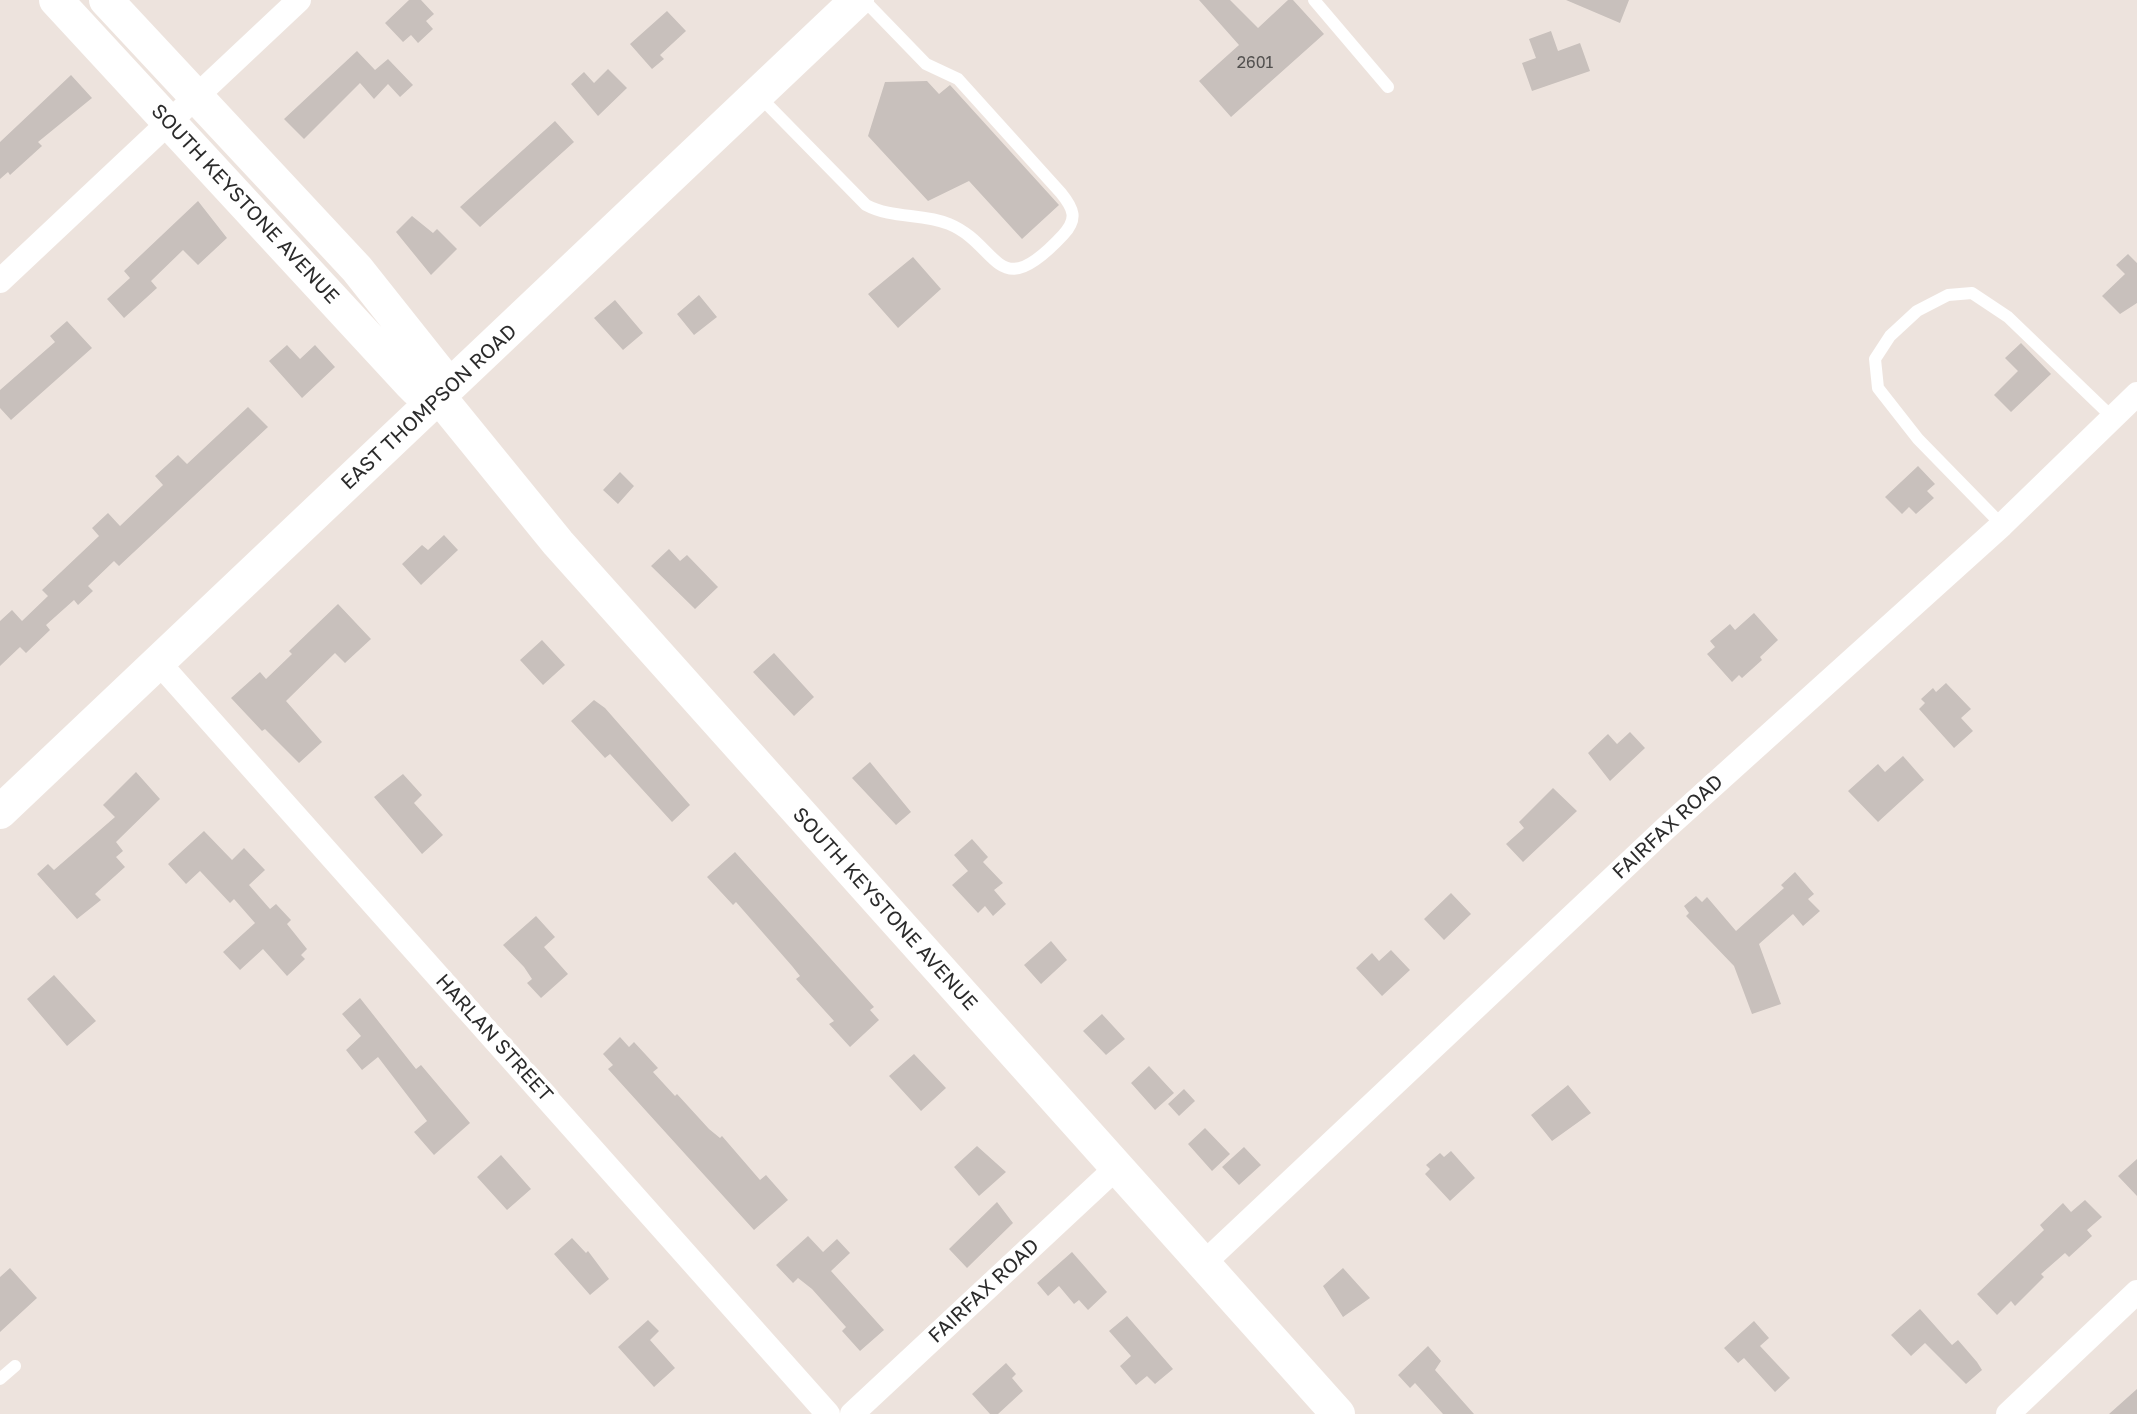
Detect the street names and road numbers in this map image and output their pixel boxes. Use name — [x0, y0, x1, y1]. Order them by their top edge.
street label: SOUTH KEYSTONE AVENUE — [146, 99, 344, 309]
street label: EAST THOMPSON ROAD — [336, 319, 522, 495]
street label: FAIRFAX ROAD — [1608, 770, 1728, 884]
street label: SOUTH KEYSTONE AVENUE — [788, 803, 982, 1015]
street label: HARLAN STREET — [430, 969, 558, 1107]
street label: FAIRFAX ROAD — [924, 1234, 1044, 1348]

